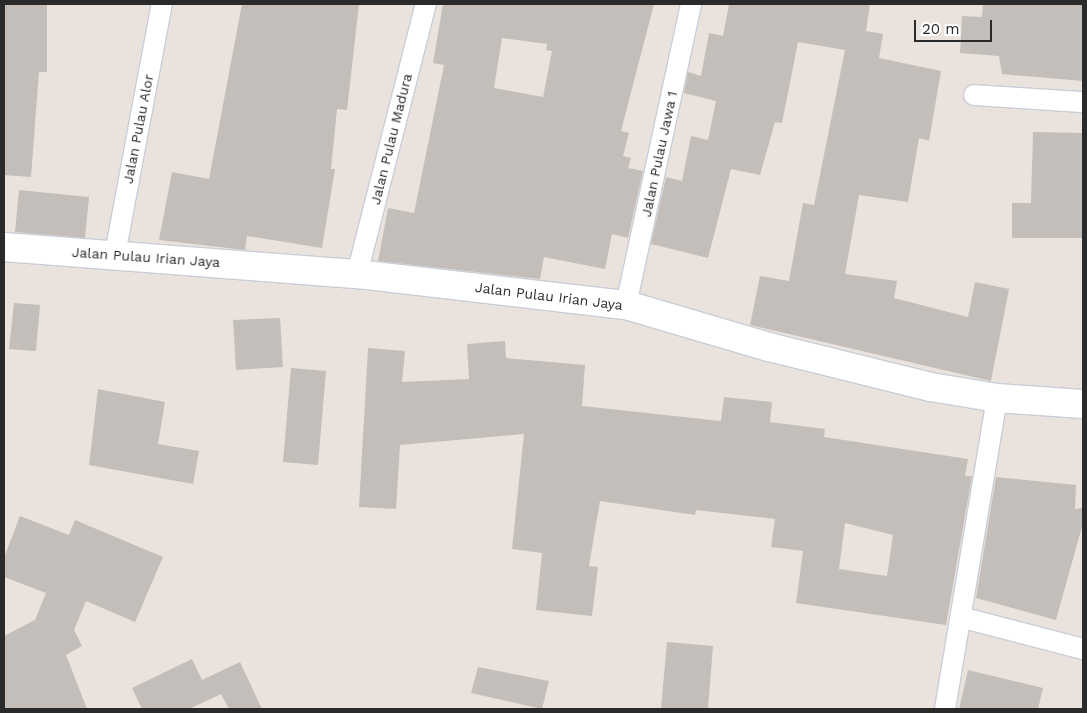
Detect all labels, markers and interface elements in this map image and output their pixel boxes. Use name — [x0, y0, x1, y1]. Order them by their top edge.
scale bar — [917, 10, 994, 42]
text: 20 m — [922, 20, 960, 38]
street label: Jalan Pulau Madura — [367, 72, 415, 206]
street label: Jalan Pulau Alor — [119, 73, 157, 185]
street label: Jalan Pulau Jawa 1 — [637, 89, 681, 219]
street label: Jalan Pulau Irian Jaya — [71, 243, 221, 271]
street label: Jalan Pulau Irian Jaya — [474, 279, 624, 313]

